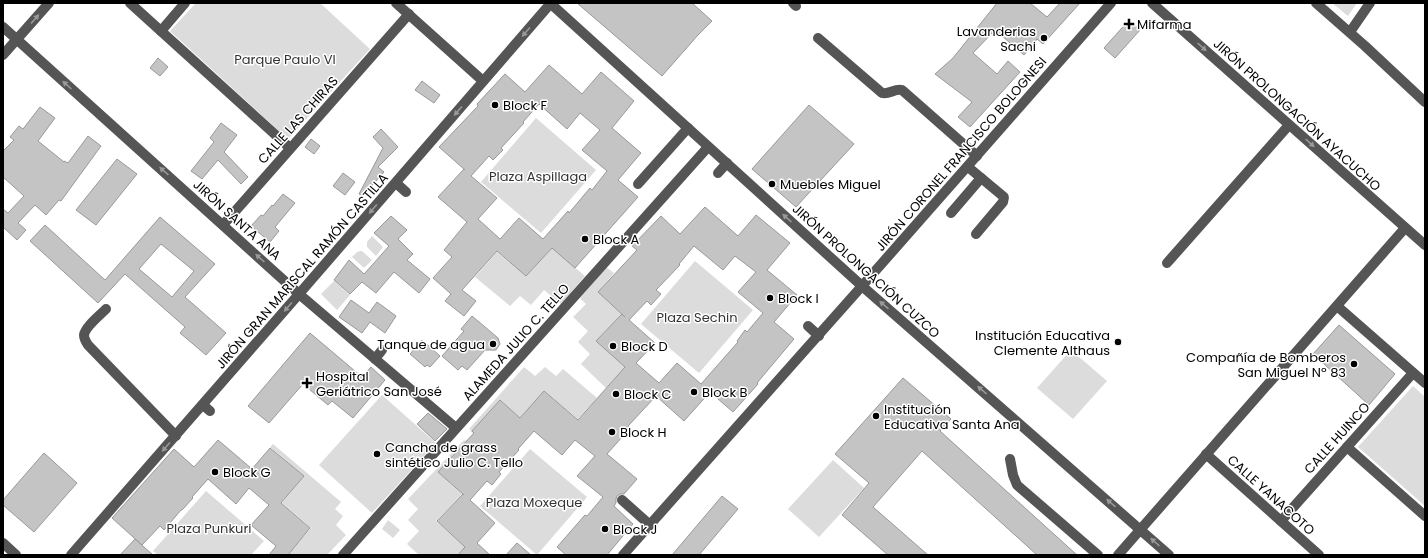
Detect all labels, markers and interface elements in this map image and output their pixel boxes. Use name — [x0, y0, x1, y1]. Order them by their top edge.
one-way arrow — [31, 13, 40, 24]
place label: Mifarma — [1137, 15, 1191, 34]
marker: Mifarma — [1124, 19, 1134, 29]
place label: Lavanderias Sachi — [957, 22, 1036, 56]
one-way arrow — [521, 27, 530, 38]
marker: Lavanderias Sachi — [1039, 33, 1049, 43]
street label: JIRÓN PROLONGACIÓN AYACUCHO — [1209, 34, 1385, 196]
one-way arrow — [1197, 43, 1207, 52]
park label: Parque Paulo Vl — [234, 50, 336, 69]
street label: JIRÓN CORONEL FRANCISCO BOLOGNESI — [871, 53, 1051, 255]
street label: CALLE LAS CHIRAS — [253, 72, 343, 168]
one-way arrow — [62, 80, 72, 89]
place label: Block F — [503, 96, 548, 115]
marker: Block F — [490, 100, 500, 110]
one-way arrow — [454, 105, 463, 116]
one-way arrow — [1305, 138, 1314, 147]
one-way arrow — [158, 167, 169, 176]
park label: Plaza Aspillaga — [489, 167, 587, 186]
street label: JIRÓN GRAN MARISCAL RAMÓN CASTILLA — [211, 169, 393, 373]
street label: JIRÓN SANTA ANA — [189, 175, 285, 265]
place label: Muebles Miguel — [780, 175, 881, 194]
marker: Muebles Miguel — [767, 179, 777, 189]
street label: JIRÓN PROLONGACIÓN CUZCO — [788, 200, 944, 342]
one-way arrow — [369, 204, 378, 214]
one-way arrow — [782, 213, 792, 223]
place label: Block A — [593, 230, 640, 249]
marker: Block A — [580, 234, 590, 244]
one-way arrow — [255, 254, 265, 263]
street label: ALAMEDA JULIO C. TELLO — [458, 279, 574, 405]
place label: Block I — [778, 289, 819, 308]
marker: Block I — [765, 293, 775, 303]
one-way arrow — [878, 300, 889, 309]
one-way arrow — [283, 302, 292, 313]
park label: Plaza Sechin — [656, 308, 738, 327]
place label: Institución Educativa Clemente Althaus — [975, 326, 1110, 360]
place label: Tanque de agua — [377, 335, 485, 354]
place label: Block D — [621, 337, 668, 356]
marker: Institución Educativa Clemente Althaus — [1113, 337, 1123, 347]
marker: Tanque de agua — [488, 339, 498, 349]
marker: Block D — [608, 341, 618, 351]
place label: Compañía de Bomberos San Miguel Nº 83 — [1186, 348, 1346, 382]
marker: Compañía de Bomberos San Miguel Nº 83 — [1349, 359, 1359, 369]
place label: Hospital Geriátrico San José — [316, 367, 442, 401]
marker: Hospital Geriátrico San José — [301, 377, 313, 389]
place label: Block B — [702, 383, 748, 402]
place label: Block C — [624, 385, 672, 404]
one-way arrow — [976, 386, 987, 395]
marker: Block B — [689, 387, 699, 397]
marker: Block C — [611, 389, 621, 399]
street label: CALLE HUINCO — [1300, 398, 1374, 478]
place label: Institución Educativa Santa Ana — [884, 400, 1020, 434]
marker: Institución Educativa Santa Ana — [871, 411, 881, 421]
place label: Block H — [620, 423, 667, 442]
marker: Block H — [607, 427, 617, 437]
place label: Cancha de grass sintético Julio C. Tello — [385, 438, 523, 472]
one-way arrow — [161, 442, 170, 453]
marker: Cancha de grass sintético Julio C. Tello — [372, 449, 382, 459]
street label: CALLE YANACOTO — [1223, 450, 1319, 540]
place label: Block G — [223, 463, 271, 482]
marker: Block G — [210, 467, 220, 477]
park label: Plaza Moxeque — [486, 493, 582, 512]
one-way arrow — [1106, 499, 1116, 508]
park label: Plaza Punkuri — [167, 519, 251, 538]
place label: Block J — [613, 520, 657, 539]
marker: Block J — [600, 524, 610, 534]
one-way arrow — [1150, 537, 1160, 547]

